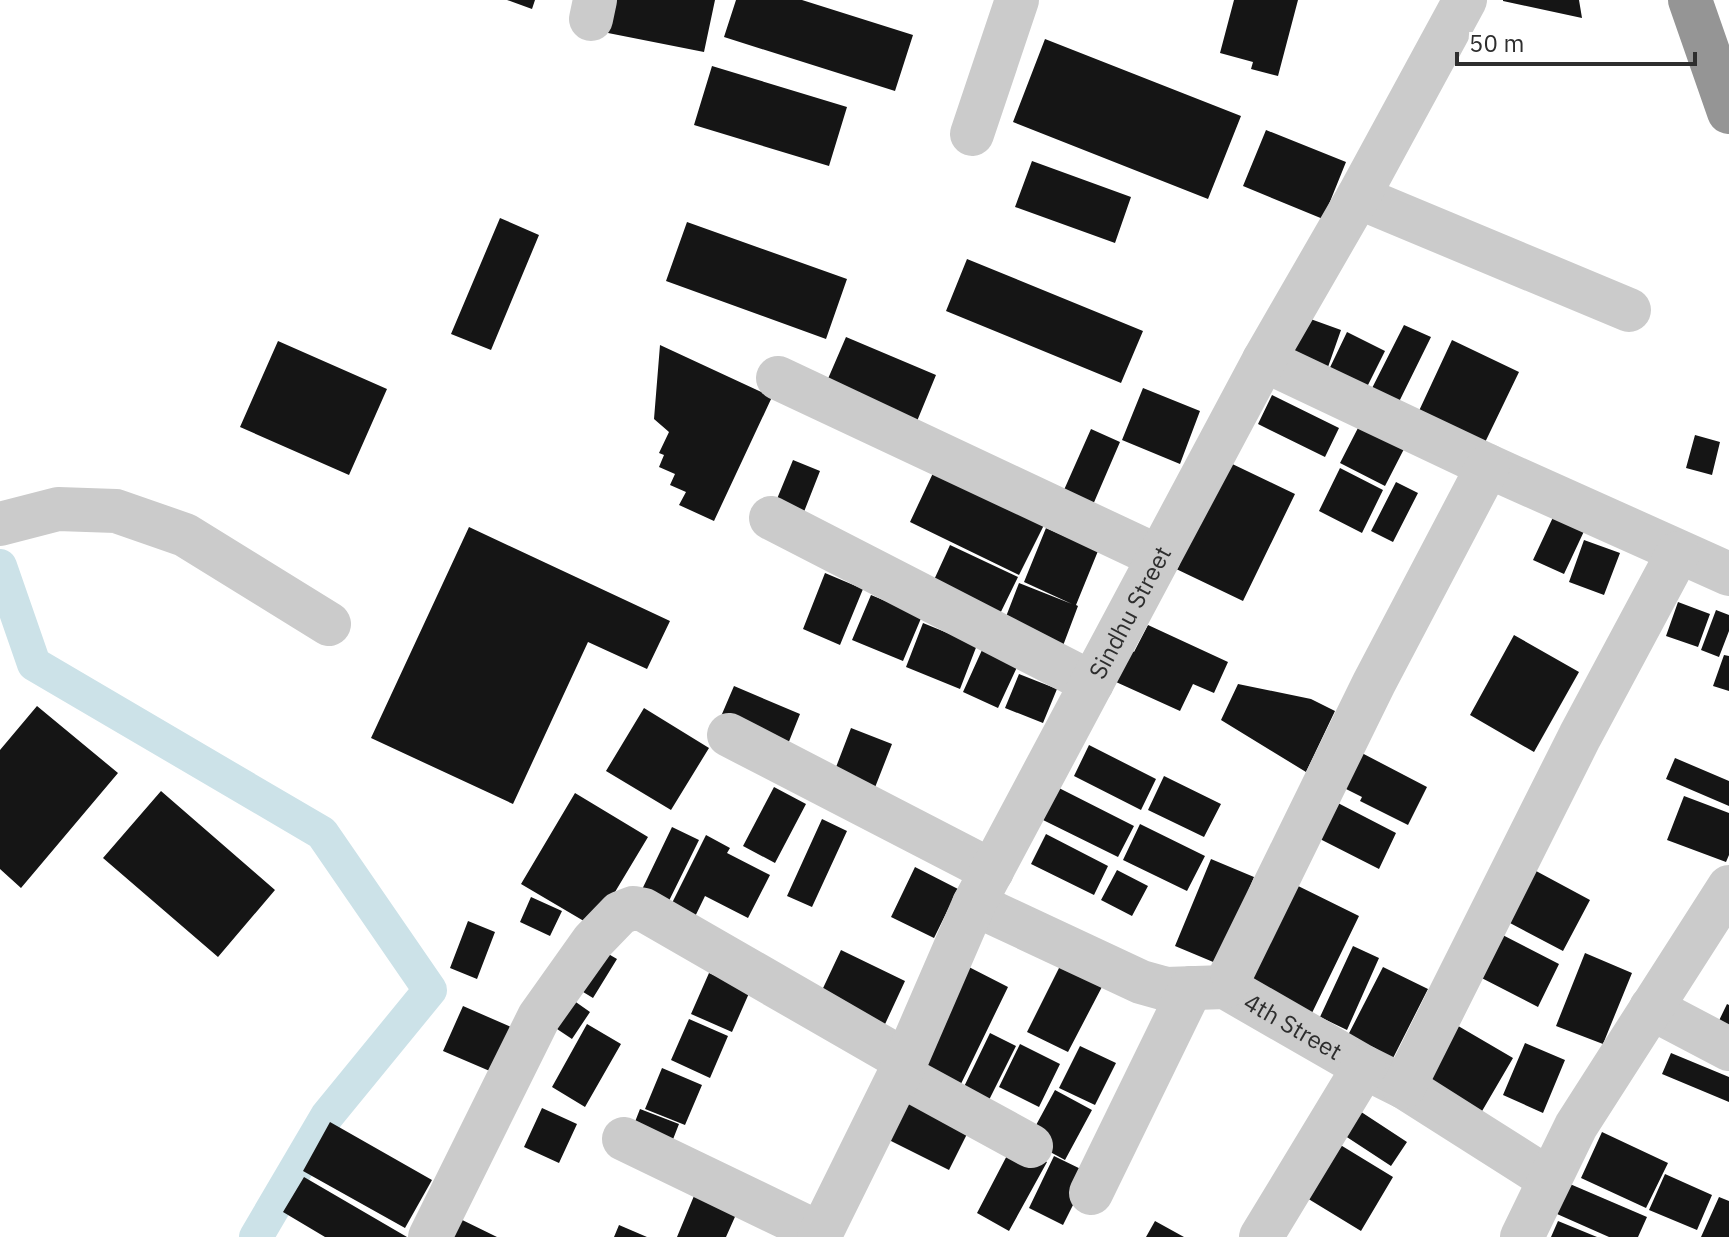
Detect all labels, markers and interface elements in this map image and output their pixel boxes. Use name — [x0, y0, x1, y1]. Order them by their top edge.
scale bar — [1457, 16, 1695, 66]
text: 50 m — [1469, 27, 1524, 59]
street label: Sindhu Street — [1081, 540, 1178, 684]
street label: 4th Street — [1238, 985, 1348, 1067]

